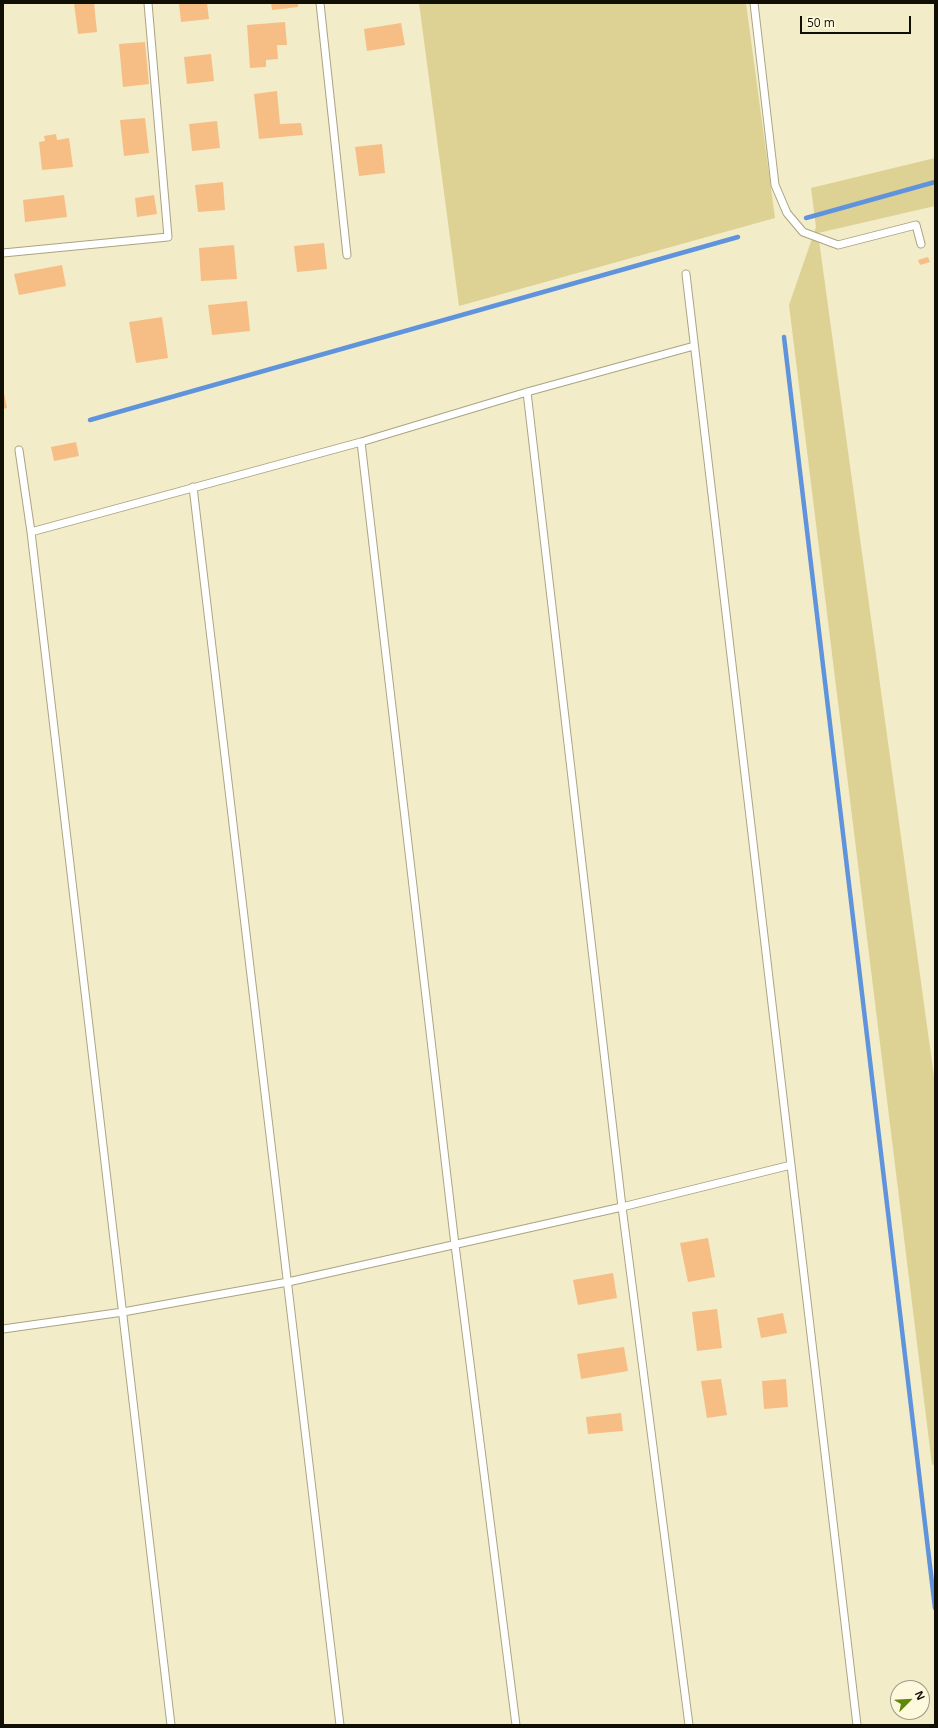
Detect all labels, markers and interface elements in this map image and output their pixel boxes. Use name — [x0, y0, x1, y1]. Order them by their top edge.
scale bar — [802, 8, 913, 34]
text: 50 m — [807, 14, 835, 31]
north arrow — [890, 1680, 930, 1720]
text: N — [912, 1688, 929, 1702]

